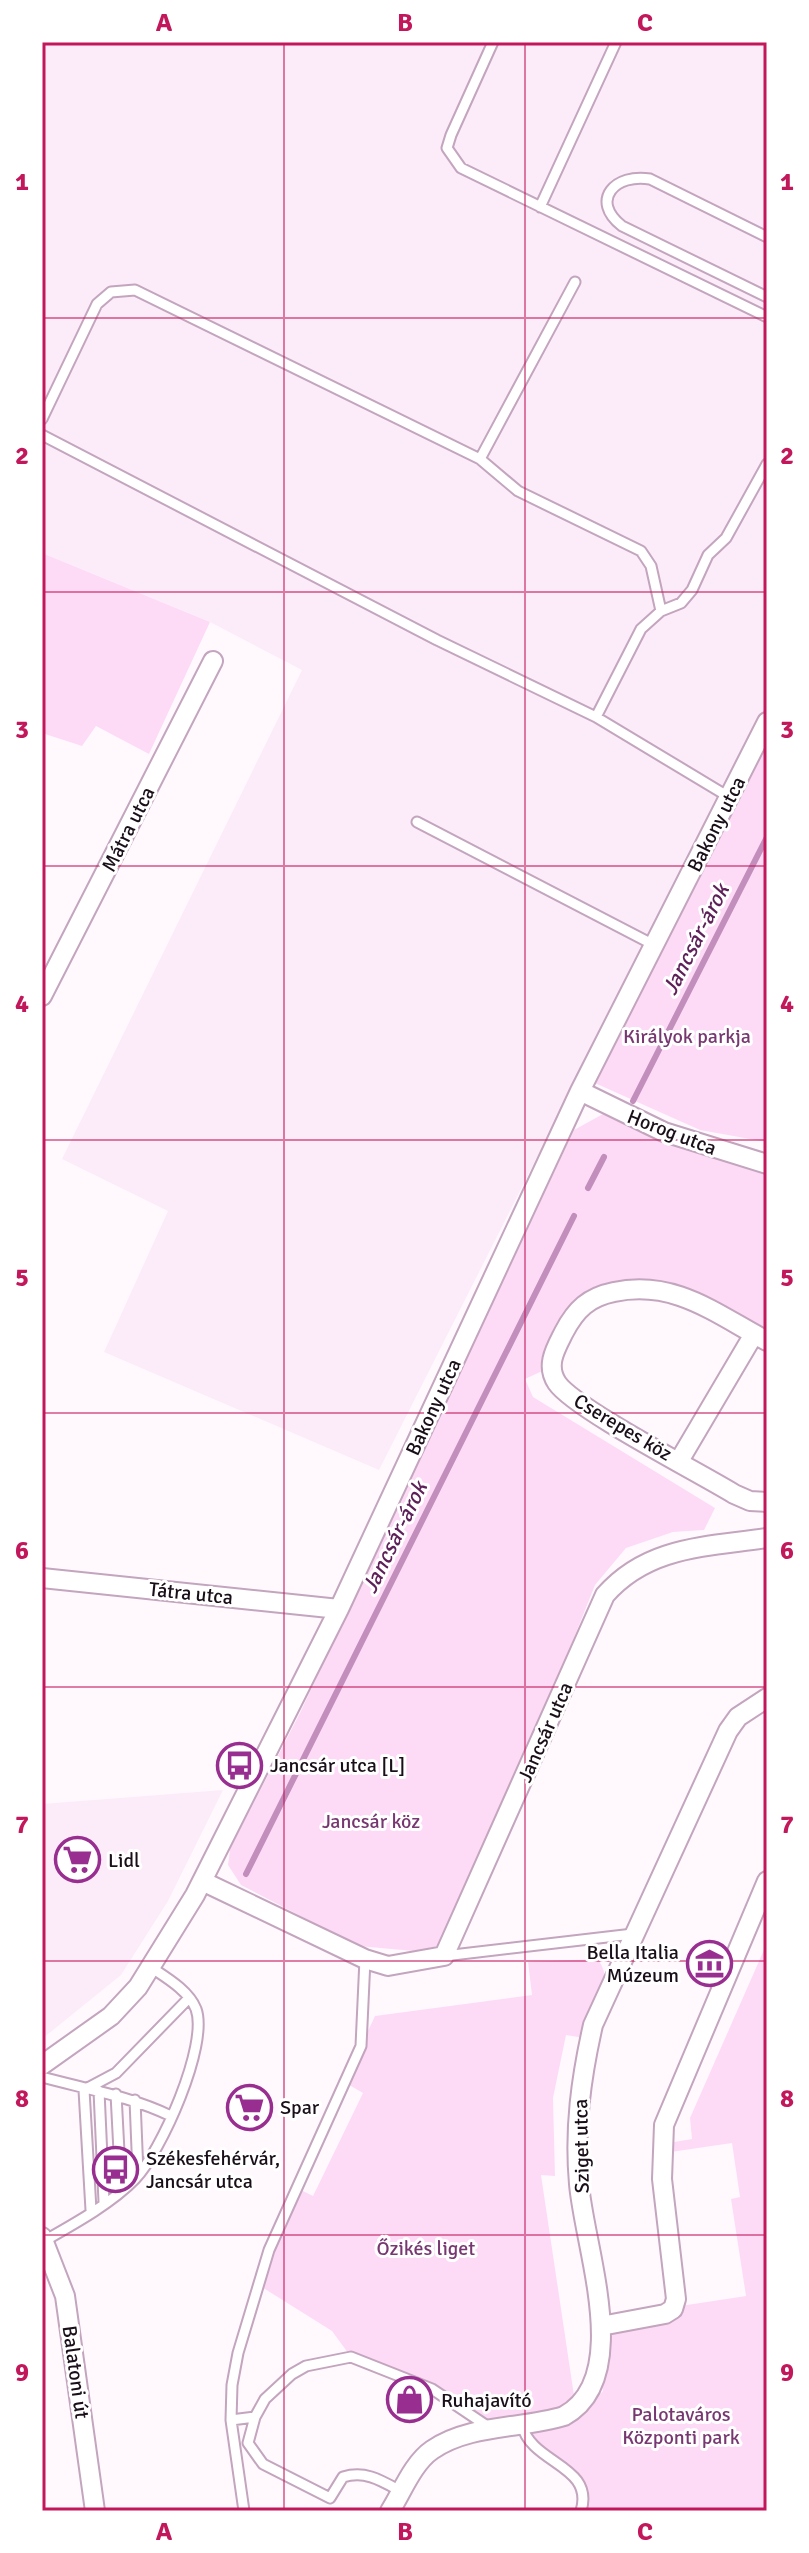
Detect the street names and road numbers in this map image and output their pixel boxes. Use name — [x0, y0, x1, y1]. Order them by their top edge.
street label: Bakony utca — [682, 772, 751, 876]
street label: Mátra utca — [96, 782, 161, 876]
street label: Horog utca — [624, 1104, 720, 1161]
street label: Bakony utca — [400, 1355, 467, 1460]
street label: Cserepes köz — [569, 1388, 676, 1467]
street label: Tátra utca — [148, 1577, 234, 1610]
street label: Jancsár utca — [512, 1678, 579, 1786]
street label: Sziget utca — [568, 2098, 595, 2194]
street label: Balatoni út — [57, 2324, 94, 2420]

